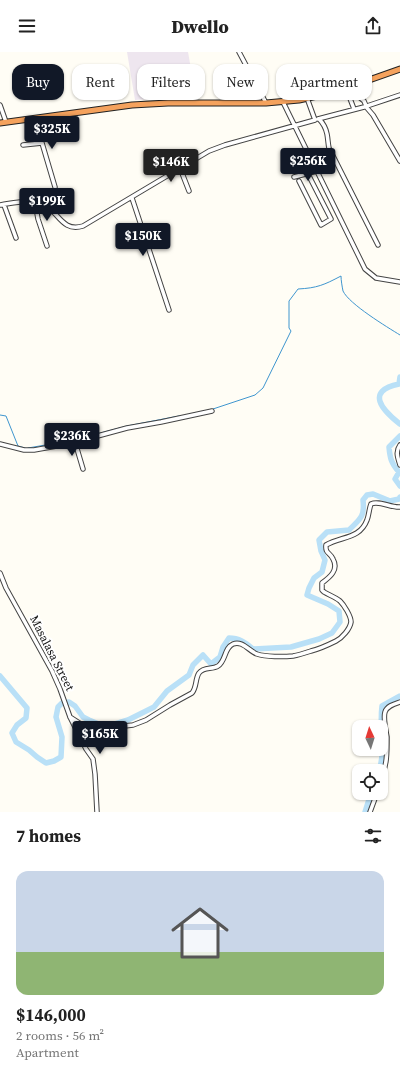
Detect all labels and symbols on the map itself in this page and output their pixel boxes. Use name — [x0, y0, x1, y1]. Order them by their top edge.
pin: $325K — [24, 116, 80, 150]
pin: $256K — [280, 148, 336, 182]
pin: $146K — [143, 149, 199, 183]
pin: $199K — [19, 188, 75, 222]
pin: $150K — [115, 223, 171, 257]
pin: $236K — [44, 423, 100, 457]
street label: Masalasa Street — [26, 613, 78, 694]
north arrow — [352, 720, 388, 756]
pin: $165K — [72, 721, 128, 755]

